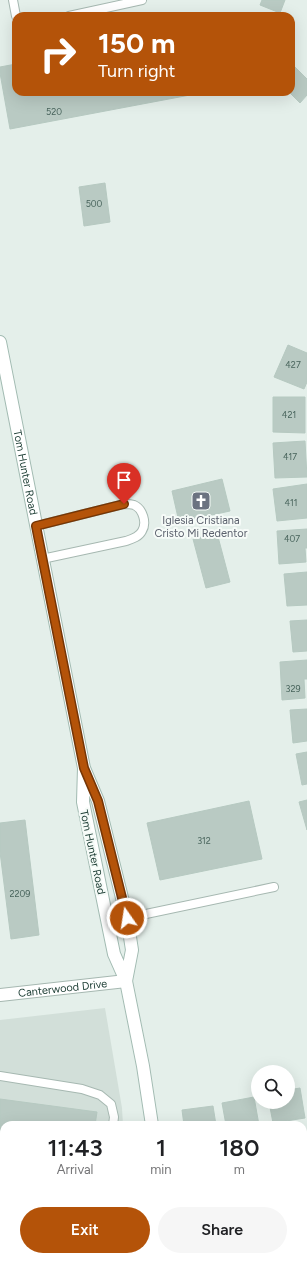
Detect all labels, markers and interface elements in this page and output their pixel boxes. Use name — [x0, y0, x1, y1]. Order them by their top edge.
text: 150 m — [98, 26, 175, 60]
icon: right — [32, 28, 84, 80]
text: Turn right — [98, 60, 175, 82]
house number: 520 — [46, 106, 62, 117]
house number: 500 — [86, 198, 103, 209]
house number: 427 — [285, 359, 301, 370]
house number: 421 — [282, 409, 296, 420]
street label: Tom Hunter Road — [11, 429, 40, 516]
house number: 417 — [283, 451, 297, 462]
pin — [107, 463, 141, 504]
icon: arrive — [113, 469, 135, 491]
church icon: Iglesia Cristiana Cristo Mi Redentor — [190, 490, 212, 512]
house number: 411 — [284, 497, 298, 508]
place label: Iglesia Cristiana Cristo Mi Redentor — [155, 514, 248, 540]
house number: 407 — [284, 533, 300, 544]
house number: 329 — [285, 683, 301, 694]
street label: Tom Hunter Road — [77, 809, 108, 896]
house number: 312 — [197, 835, 211, 846]
house number: 2209 — [10, 888, 30, 899]
position arrow — [106, 897, 148, 939]
street label: Canterwood Drive — [17, 977, 108, 1000]
map controls — [251, 1065, 295, 1109]
button: search — [251, 1065, 295, 1109]
text: 11:43 — [48, 1133, 103, 1162]
text: 1 — [156, 1133, 166, 1162]
text: 180 — [219, 1133, 259, 1162]
text: Arrival — [57, 1162, 94, 1177]
text: min — [150, 1162, 172, 1177]
text: m — [234, 1162, 245, 1177]
button: Exit — [20, 1207, 150, 1253]
button: Share — [158, 1207, 287, 1253]

